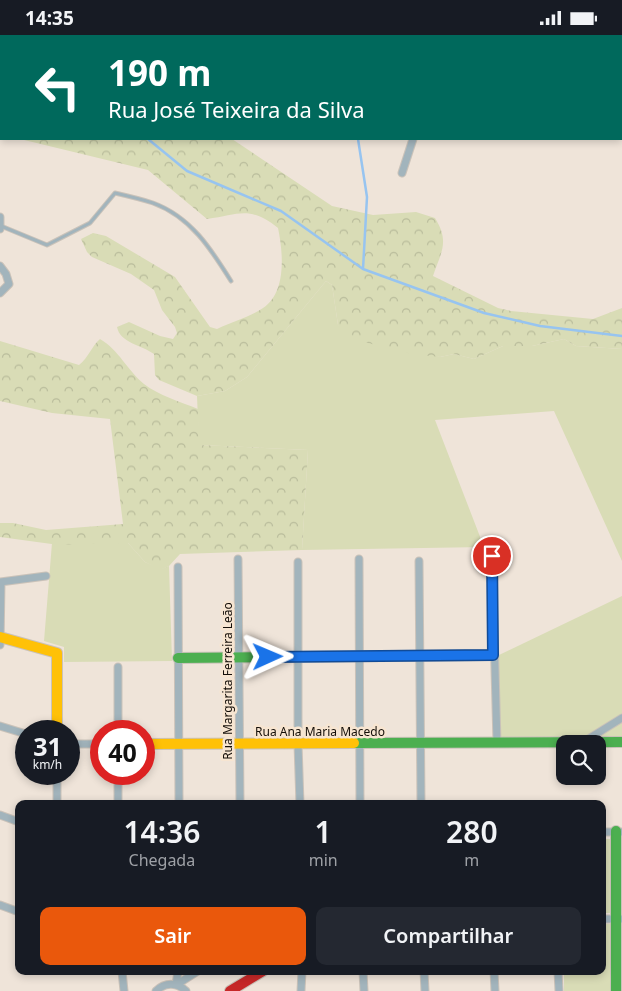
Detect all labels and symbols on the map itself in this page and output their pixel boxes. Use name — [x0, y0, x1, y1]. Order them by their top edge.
pin — [471, 535, 513, 577]
street label: Rua Margarita Ferreira Leão — [219, 602, 236, 760]
position arrow — [241, 630, 293, 682]
speed limit sign: 40 — [90, 720, 155, 785]
street label: Rua Ana Maria Macedo — [255, 723, 385, 740]

